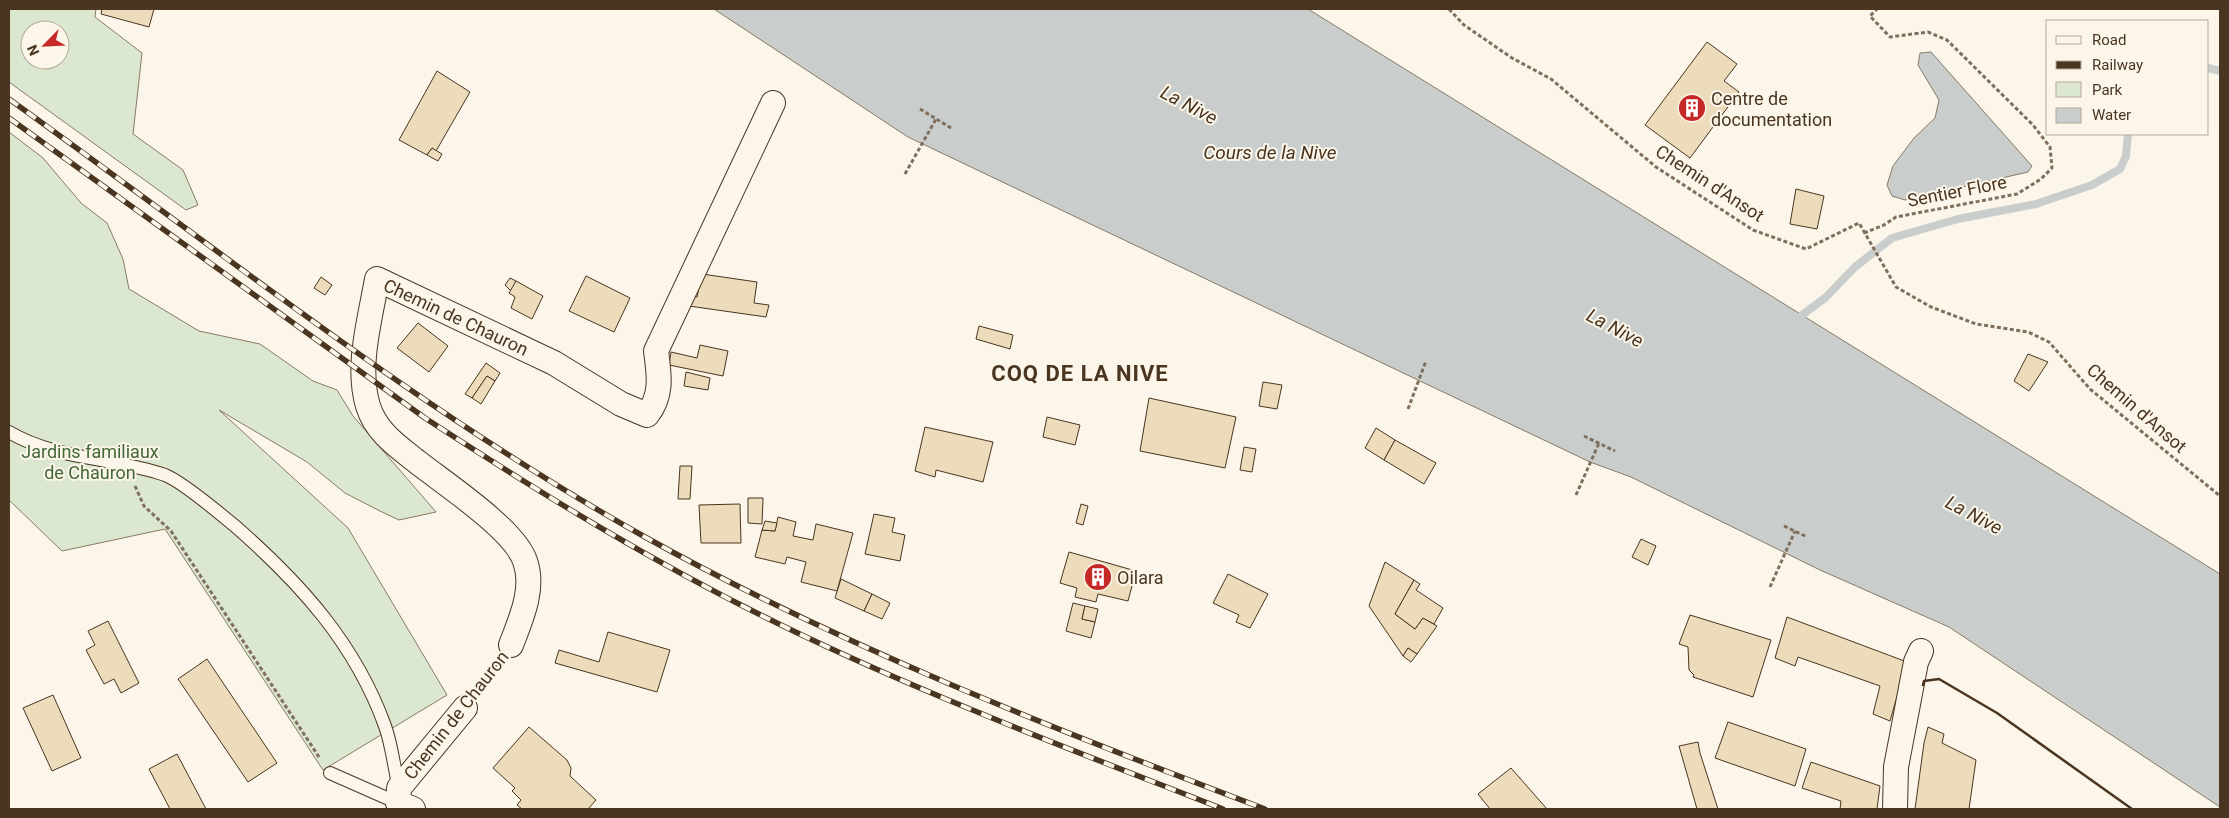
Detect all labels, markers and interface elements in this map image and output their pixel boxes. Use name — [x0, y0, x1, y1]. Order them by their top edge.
north arrow — [20, 20, 70, 70]
legend — [2046, 20, 2209, 135]
text: Road — [2092, 31, 2126, 49]
text: N — [24, 43, 42, 58]
text: Railway — [2092, 56, 2143, 74]
water label: La Nive — [1157, 81, 1221, 130]
text: Park — [2092, 81, 2123, 99]
place label: Centre de documentation — [1711, 88, 1832, 130]
building icon: Centre de documentation — [1677, 93, 1707, 123]
text: Water — [2092, 106, 2131, 124]
street label: Chemin d'Ansot — [1652, 140, 1768, 226]
water label: Cours de la Nive — [1203, 141, 1337, 164]
street label: Sentier Flore — [1906, 171, 2008, 211]
street label: Chemin de Chauron — [380, 274, 532, 360]
water label: La Nive — [1583, 304, 1647, 353]
street label: Chemin d'Ansot — [2083, 359, 2191, 457]
district label: COQ DE LA NIVE — [991, 361, 1169, 386]
park label: Jardins familiaux de Chauron — [21, 441, 159, 483]
water label: La Nive — [1942, 491, 2006, 540]
building icon: Oilara — [1083, 562, 1113, 592]
place label: Oilara — [1117, 567, 1163, 588]
street label: Chemin de Chauron — [399, 647, 513, 783]

